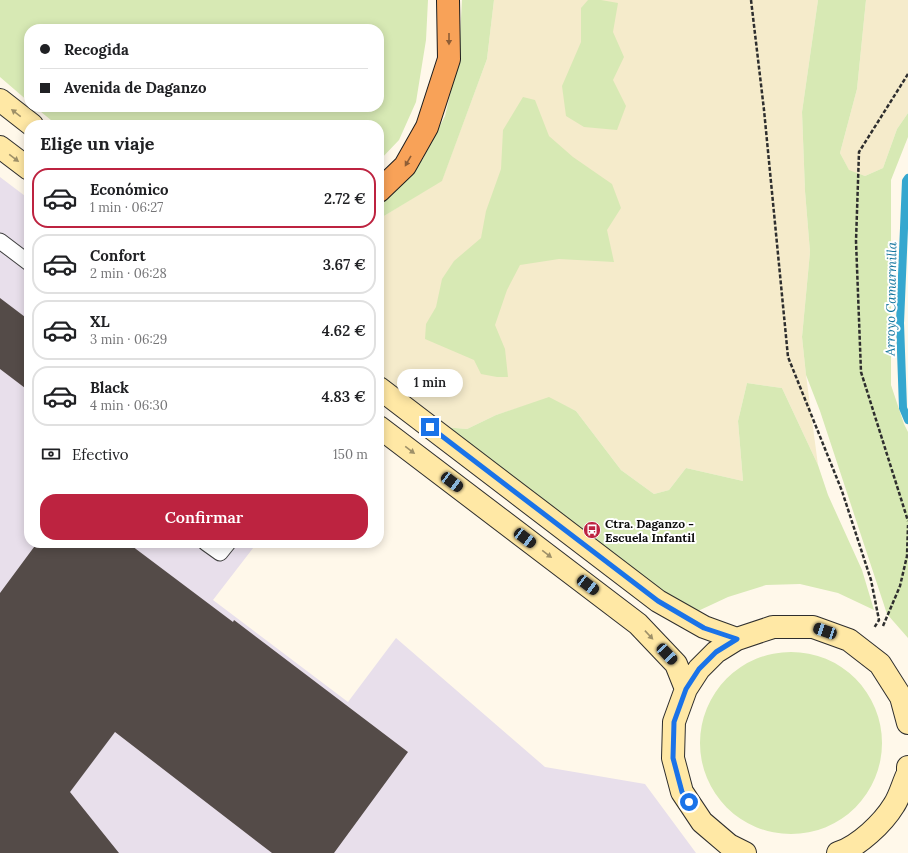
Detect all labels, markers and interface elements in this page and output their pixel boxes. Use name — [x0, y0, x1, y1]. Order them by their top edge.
one-way arrow — [446, 33, 452, 46]
text: Recogida — [64, 40, 129, 59]
text: Avenida de Daganzo — [64, 78, 206, 97]
one-way arrow — [10, 108, 21, 117]
text: Elige un viaje — [40, 132, 155, 155]
one-way arrow — [9, 154, 20, 163]
one-way arrow — [404, 156, 412, 166]
icon: car — [42, 180, 78, 216]
text: Económico — [90, 180, 169, 199]
text: 2.72 € — [324, 189, 366, 208]
text: 1 min · 06:27 — [90, 199, 163, 216]
water label: Arroyo Camarmilla — [881, 241, 901, 357]
icon: car — [42, 246, 78, 282]
text: Confort — [90, 246, 146, 265]
text: 3.67 € — [323, 255, 366, 274]
text: 2 min · 06:28 — [90, 265, 167, 282]
icon: car — [42, 312, 78, 348]
text: XL — [90, 312, 110, 331]
text: 4.62 € — [322, 321, 366, 340]
text: 3 min · 06:29 — [90, 331, 167, 348]
callout: 1 min — [397, 369, 463, 397]
text: 1 min — [414, 374, 446, 391]
icon: car — [42, 378, 78, 414]
text: Black — [90, 378, 129, 397]
text: 4.83 € — [322, 387, 366, 406]
text: 4 min · 06:30 — [90, 397, 168, 414]
route end — [421, 418, 439, 436]
icon: cash — [40, 443, 62, 465]
text: Efectivo — [72, 445, 129, 464]
text: 150 m — [333, 446, 368, 463]
one-way arrow — [405, 446, 415, 454]
car — [439, 470, 465, 494]
button: Confirmar — [40, 494, 368, 540]
place label: Ctra. Daganzo - Escuela Infantil — [605, 516, 695, 545]
bus stop icon: Ctra. Daganzo - Escuela Infantil — [582, 520, 602, 540]
car — [512, 526, 538, 550]
one-way arrow — [542, 550, 552, 558]
car — [575, 573, 601, 597]
car — [812, 621, 838, 641]
one-way arrow — [644, 630, 654, 640]
car — [654, 641, 680, 667]
route start — [680, 793, 698, 811]

